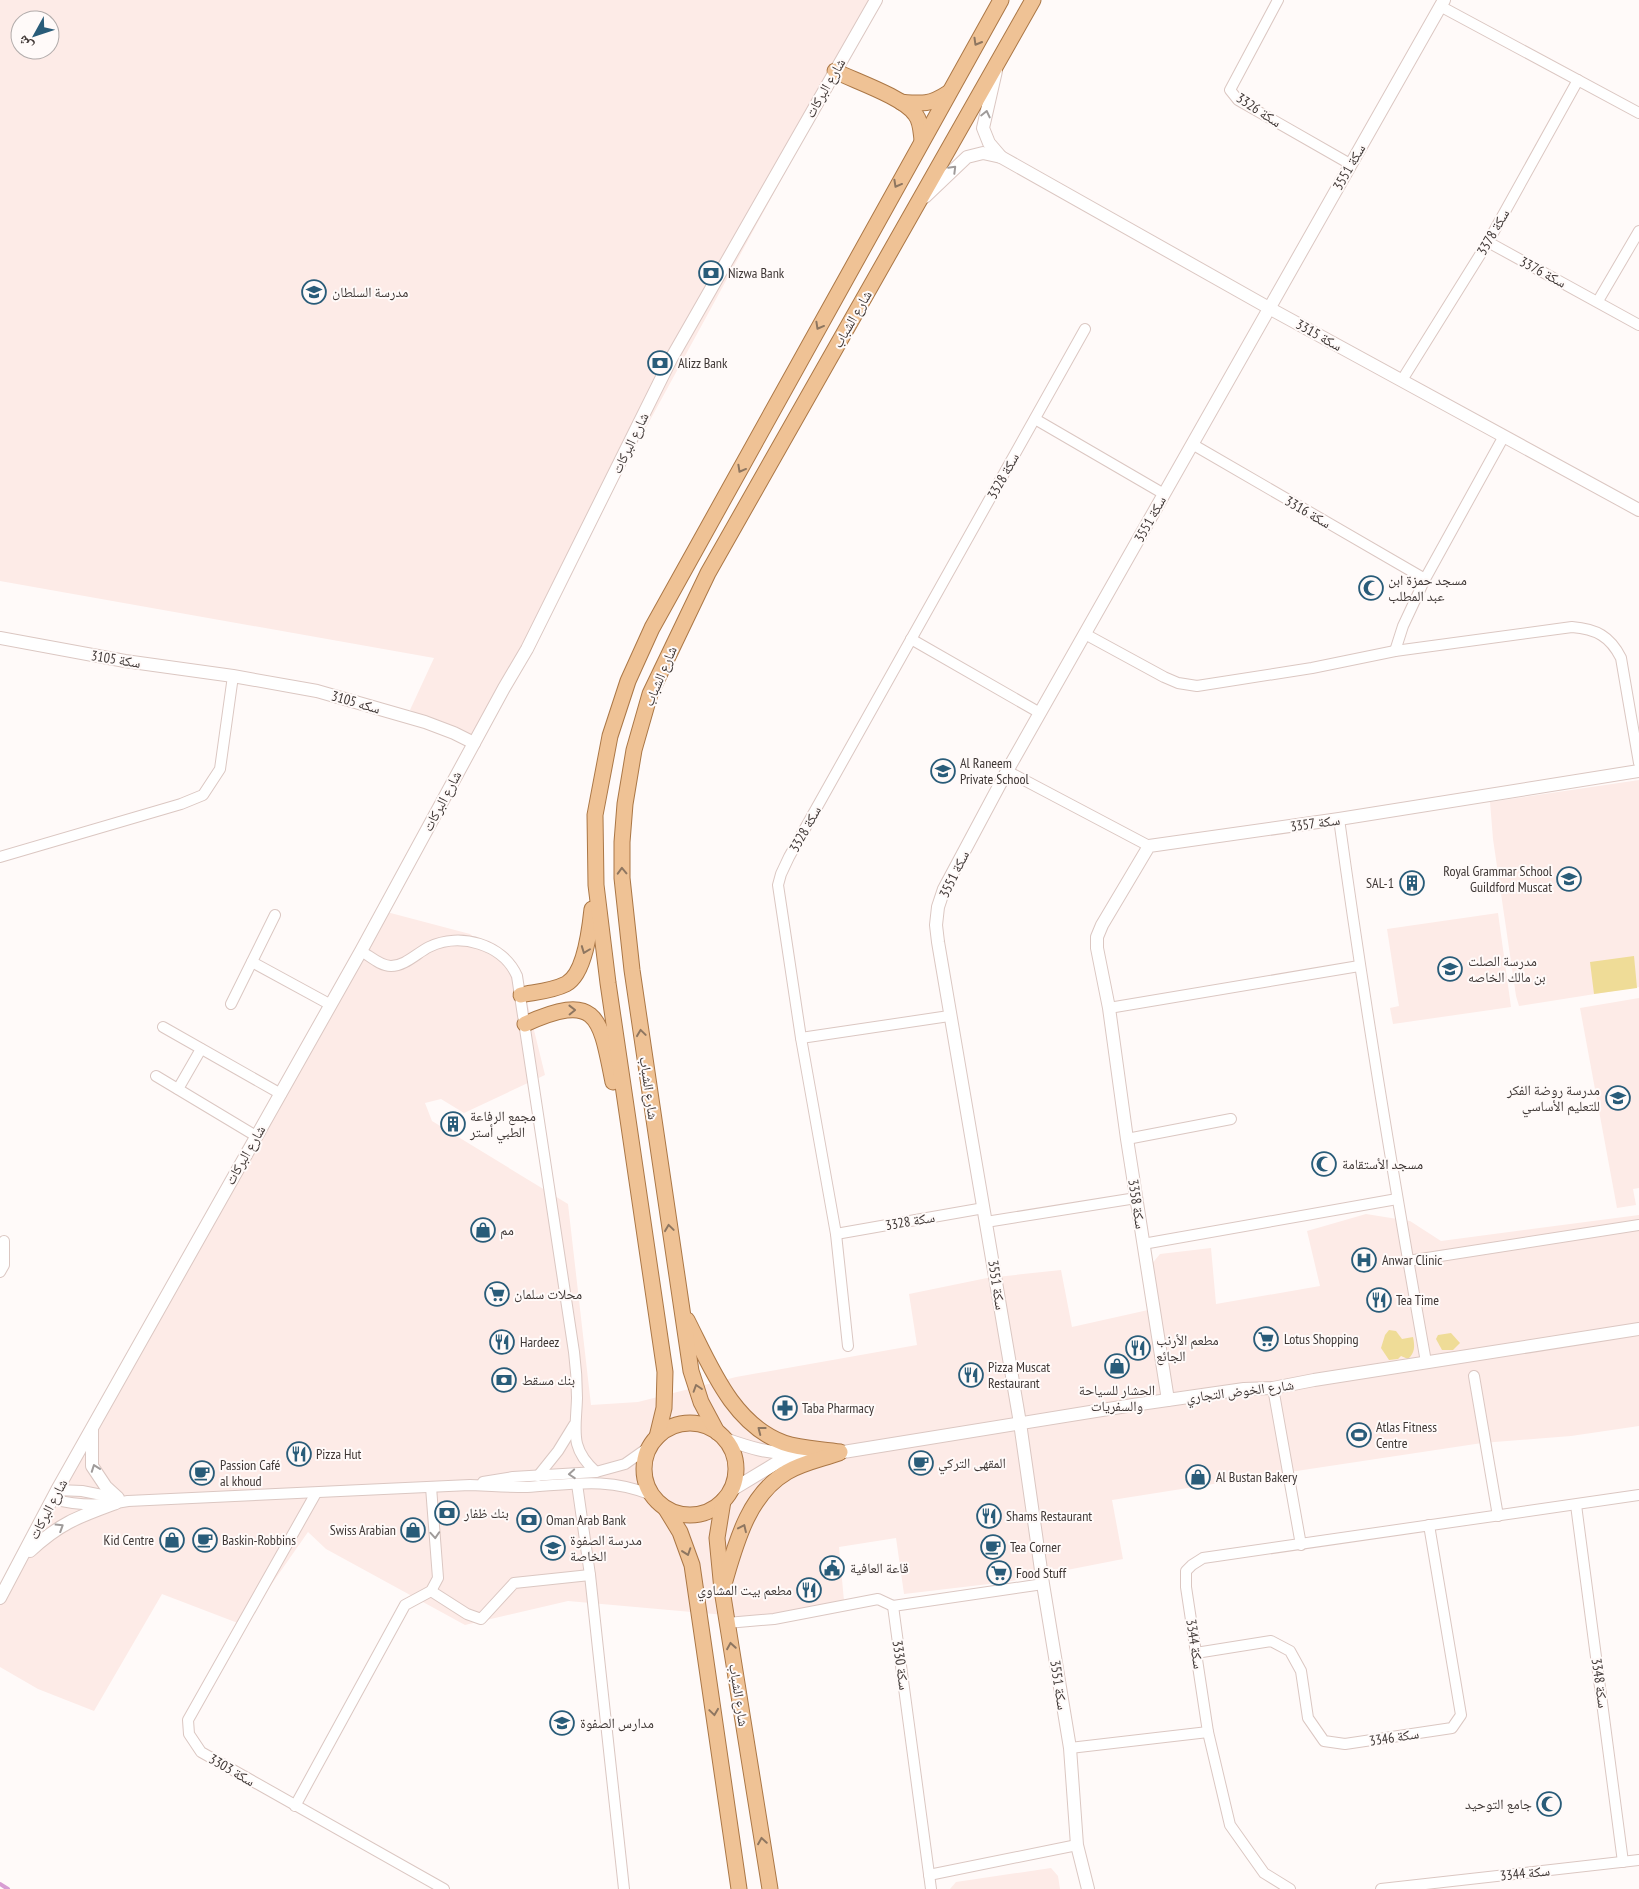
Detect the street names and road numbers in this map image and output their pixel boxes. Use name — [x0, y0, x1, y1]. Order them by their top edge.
street label: شارع البركات — [801, 55, 850, 121]
street label: سكة 3326 — [1233, 89, 1285, 131]
street label: سكة 3551 — [1329, 141, 1369, 193]
street label: سكة 3378 — [1473, 206, 1513, 258]
street label: سكة 3376 — [1517, 252, 1569, 292]
street label: شارع الشباب — [828, 287, 877, 352]
street label: سكة 3315 — [1293, 315, 1345, 355]
street label: شارع البركات — [607, 409, 653, 477]
street label: سكة 3328 — [983, 450, 1023, 502]
street label: سكة 3316 — [1282, 492, 1334, 532]
street label: سكة 3551 — [1130, 493, 1170, 545]
street label: شارع الشباب — [639, 643, 682, 709]
street label: سكة 3105 — [90, 646, 142, 672]
street label: سكه 3105 — [329, 686, 383, 718]
street label: شارع البركات — [419, 768, 466, 835]
street label: سكة 3328 — [785, 803, 825, 855]
street label: سكة 3357 — [1289, 811, 1341, 835]
street label: سكة 3551 — [935, 848, 973, 900]
street label: شارع الشباب — [635, 1055, 662, 1121]
street label: شارع البركات — [221, 1122, 270, 1188]
street label: سكة 3358 — [1124, 1178, 1150, 1230]
street label: سكة 3328 — [884, 1208, 936, 1234]
street label: سكة 3551 — [984, 1259, 1010, 1311]
street label: شارع الخوض التجاري — [1185, 1375, 1295, 1409]
street label: شارع البركات — [25, 1476, 72, 1543]
street label: سكة 3344 — [1182, 1618, 1208, 1670]
street label: سكة 3330 — [889, 1639, 913, 1691]
street label: سكة 3348 — [1588, 1657, 1612, 1709]
street label: سكة 3551 — [1046, 1659, 1072, 1711]
street label: شارع الشباب — [724, 1662, 753, 1728]
street label: سكة 3346 — [1368, 1724, 1420, 1750]
street label: سكة 3303 — [206, 1750, 258, 1790]
street label: سكة 3344 — [1499, 1861, 1551, 1885]

